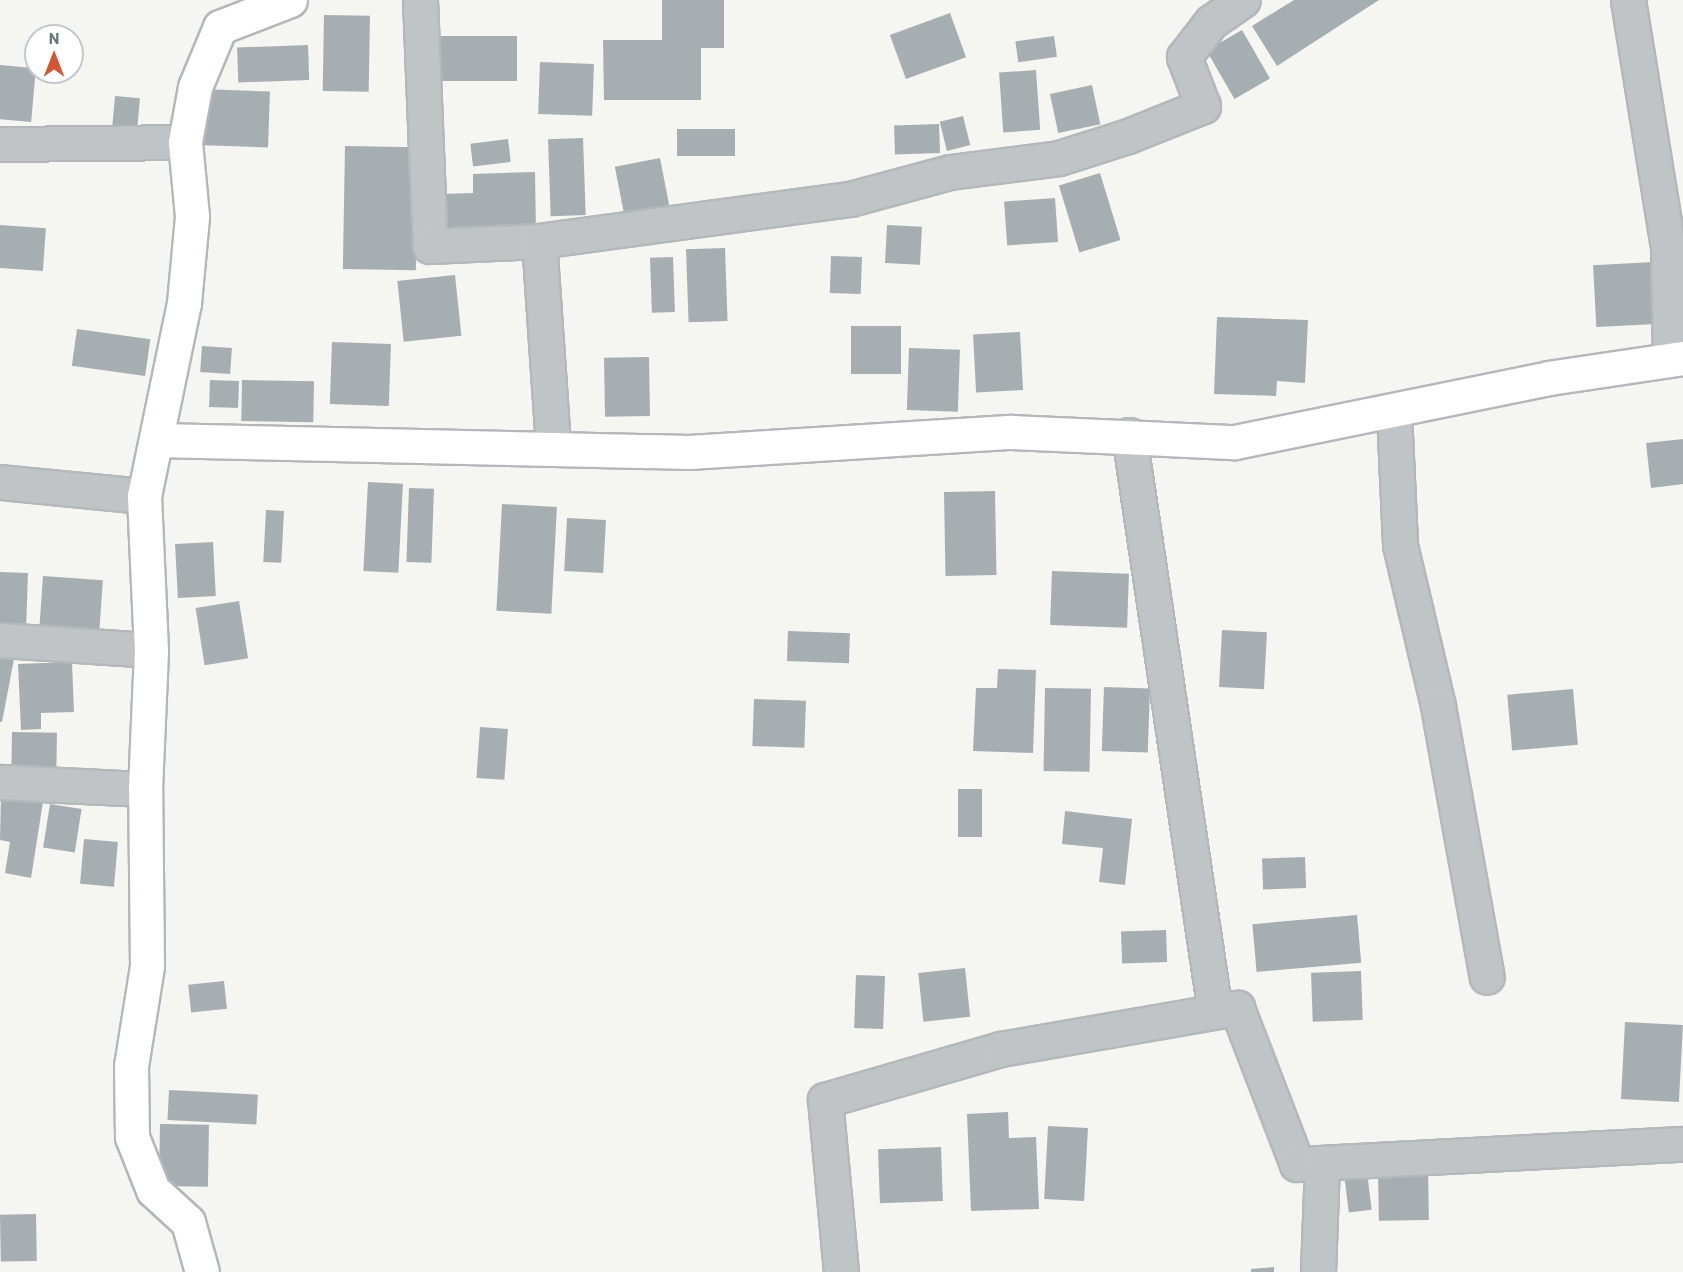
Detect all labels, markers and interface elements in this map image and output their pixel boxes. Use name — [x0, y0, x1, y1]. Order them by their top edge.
north arrow — [24, 24, 84, 84]
text: N — [49, 28, 59, 47]

